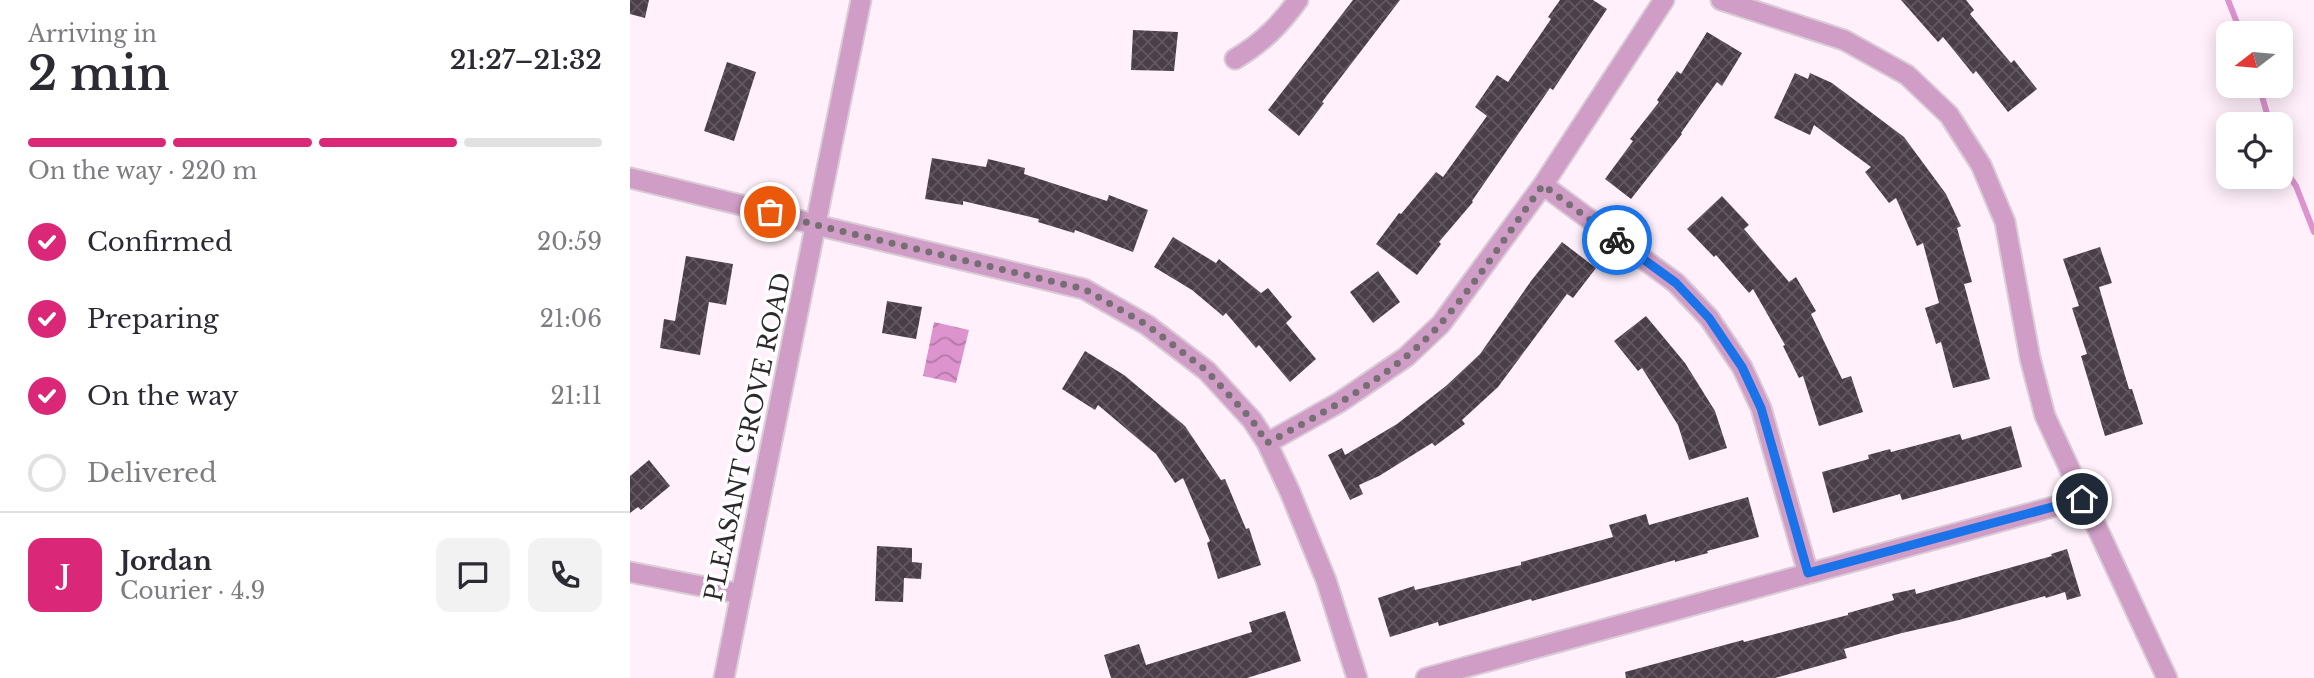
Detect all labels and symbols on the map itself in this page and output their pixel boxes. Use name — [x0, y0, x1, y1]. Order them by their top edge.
north arrow — [2216, 21, 2292, 98]
pin — [740, 182, 800, 242]
courier — [1582, 205, 1652, 275]
street label: PLEASANT GROVE ROAD — [698, 270, 797, 604]
pin — [2052, 469, 2112, 529]

